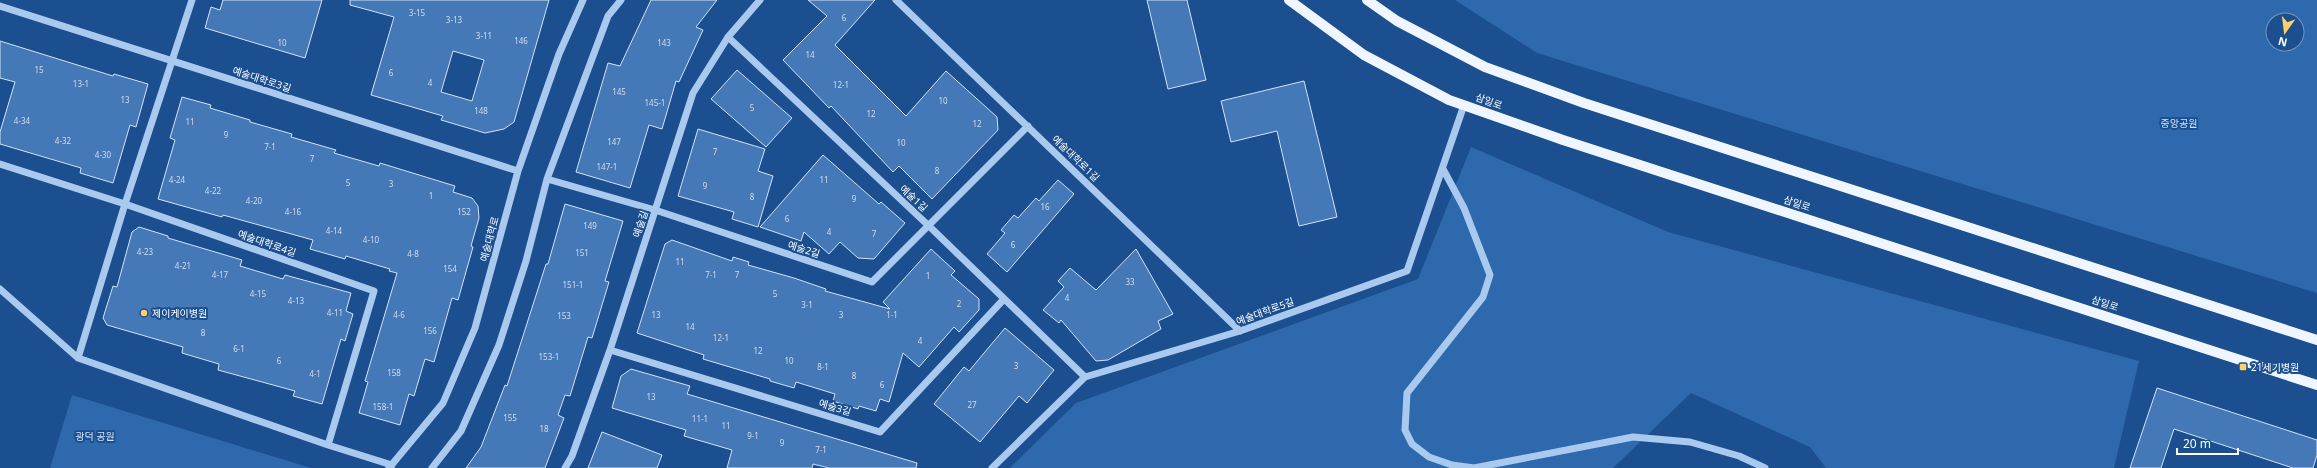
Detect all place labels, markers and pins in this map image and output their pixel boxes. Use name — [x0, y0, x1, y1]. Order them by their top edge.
place label: 제이케이병원 — [152, 306, 207, 320]
marker: 제이케이병원 — [139, 308, 149, 318]
place label: 21세기병원 — [2251, 360, 2299, 374]
marker: 21세기병원 — [2238, 362, 2248, 372]

